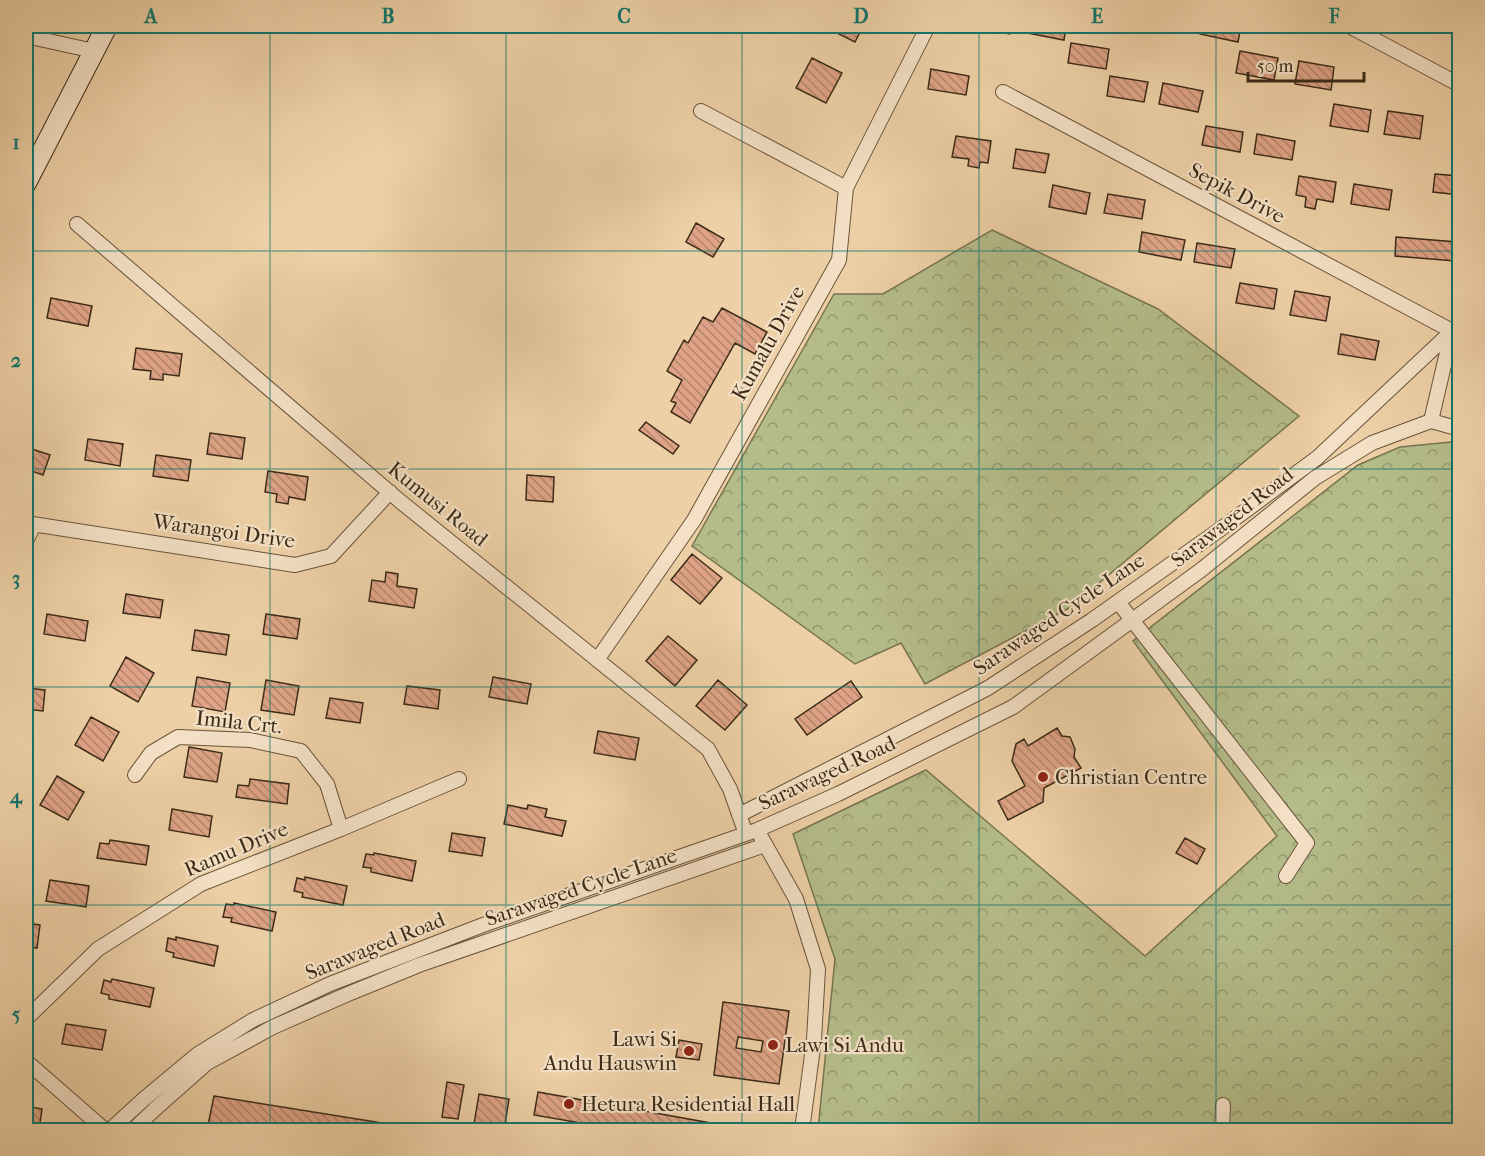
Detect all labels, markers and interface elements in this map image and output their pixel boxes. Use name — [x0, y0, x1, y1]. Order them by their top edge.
text: A — [143, 5, 159, 28]
text: B — [381, 5, 395, 28]
text: C — [617, 5, 631, 28]
text: D — [853, 5, 869, 28]
text: E — [1091, 5, 1103, 28]
text: F — [1328, 5, 1340, 28]
scale bar — [1248, 45, 1364, 83]
text: 50 m — [1257, 56, 1294, 77]
text: 1 — [12, 131, 20, 154]
street label: Sepik Drive — [1185, 158, 1289, 228]
street label: Kumalu Drive — [727, 282, 809, 404]
text: 2 — [11, 349, 21, 372]
street label: Kumusi Road — [383, 457, 493, 552]
street label: Sarawaged Road — [1166, 462, 1298, 572]
street label: Warangoi Drive — [150, 509, 297, 553]
street label: Sarawaged Cycle Lane — [969, 548, 1149, 680]
text: 3 — [12, 567, 20, 590]
street label: Imila Crt. — [195, 706, 283, 738]
street label: Sarawaged Road — [755, 731, 900, 815]
place label: Christian Centre — [1055, 765, 1207, 789]
marker: Christian Centre — [1036, 770, 1050, 784]
text: 4 — [9, 785, 23, 809]
street label: Ramu Drive — [181, 816, 291, 882]
street label: Sarawaged Cycle Lane — [482, 843, 680, 931]
street label: Sarawaged Road — [302, 907, 449, 985]
text: 5 — [12, 1003, 21, 1026]
place label: Lawi Si Andu Hauswin — [543, 1027, 677, 1075]
place label: Lawi Si Andu — [785, 1033, 904, 1057]
marker: Lawi Si Andu — [766, 1038, 780, 1052]
marker: Lawi Si Andu Hauswin — [682, 1044, 696, 1058]
place label: Hetura Residential Hall — [581, 1092, 795, 1116]
marker: Hetura Residential Hall — [562, 1097, 576, 1111]

